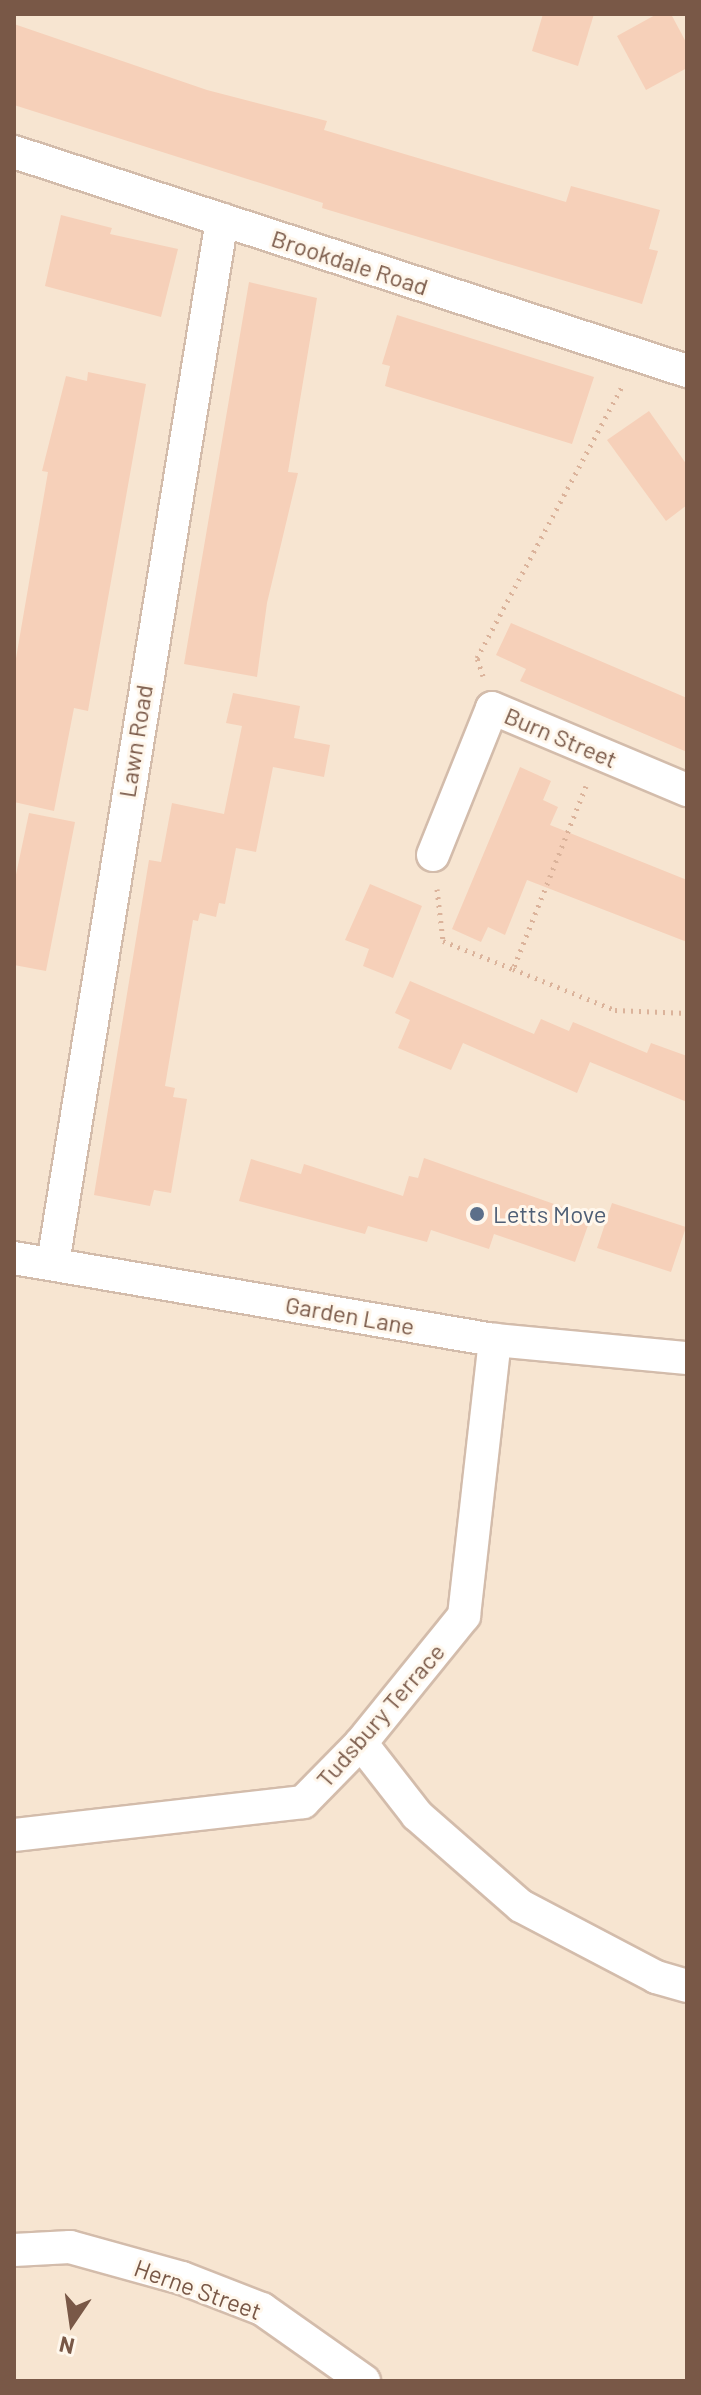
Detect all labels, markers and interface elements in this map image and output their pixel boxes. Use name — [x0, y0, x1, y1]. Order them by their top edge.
street label: Brookdale Road — [268, 223, 432, 301]
street label: Lawn Road — [112, 683, 158, 799]
street label: Burn Street — [500, 700, 622, 774]
place label: Letts Move — [493, 1200, 607, 1228]
marker: Letts Move — [468, 1205, 486, 1223]
street label: Garden Lane — [283, 1289, 417, 1341]
street label: Tudsbury Terrace — [310, 1637, 450, 1793]
street label: Herne Street — [131, 2253, 265, 2325]
north arrow — [32, 2283, 112, 2363]
text: N — [57, 2332, 77, 2361]

